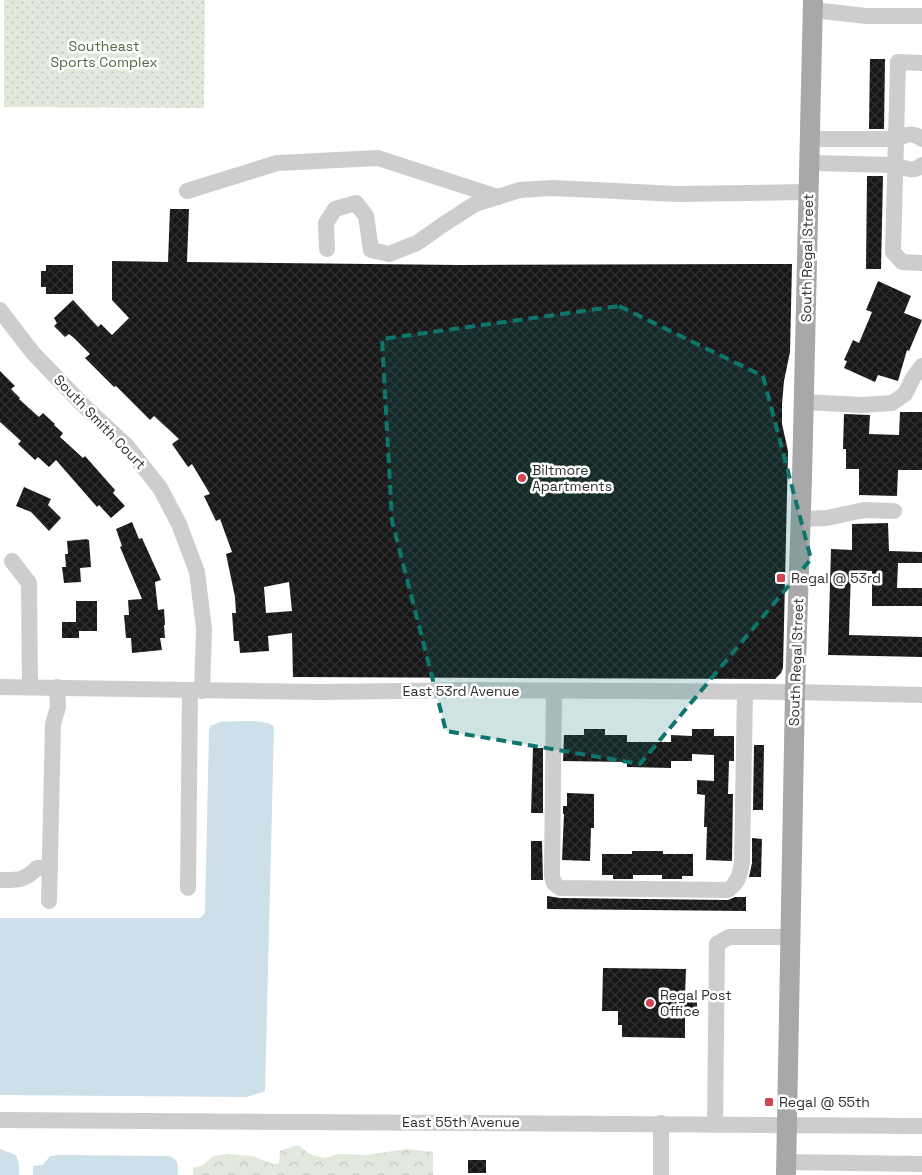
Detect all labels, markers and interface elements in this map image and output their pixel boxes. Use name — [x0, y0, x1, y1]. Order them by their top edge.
park label: Southeast Sports Complex — [50, 37, 158, 71]
street label: South Regal Street — [797, 194, 817, 322]
street label: South Smith Court — [50, 371, 150, 473]
place label: Biltmore Apartments — [532, 461, 612, 495]
marker: Biltmore Apartments — [516, 472, 528, 484]
place label: Regal @ 53rd — [791, 569, 881, 587]
marker: Regal @ 53rd — [775, 572, 787, 584]
street label: South Regal Street — [785, 598, 807, 726]
street label: East 53rd Avenue — [403, 682, 519, 700]
place label: Regal Post Office — [660, 986, 732, 1020]
marker: Regal Post Office — [644, 997, 656, 1009]
place label: Regal @ 55th — [779, 1093, 870, 1111]
marker: Regal @ 55th — [763, 1096, 775, 1108]
street label: East 55th Avenue — [402, 1113, 520, 1131]

